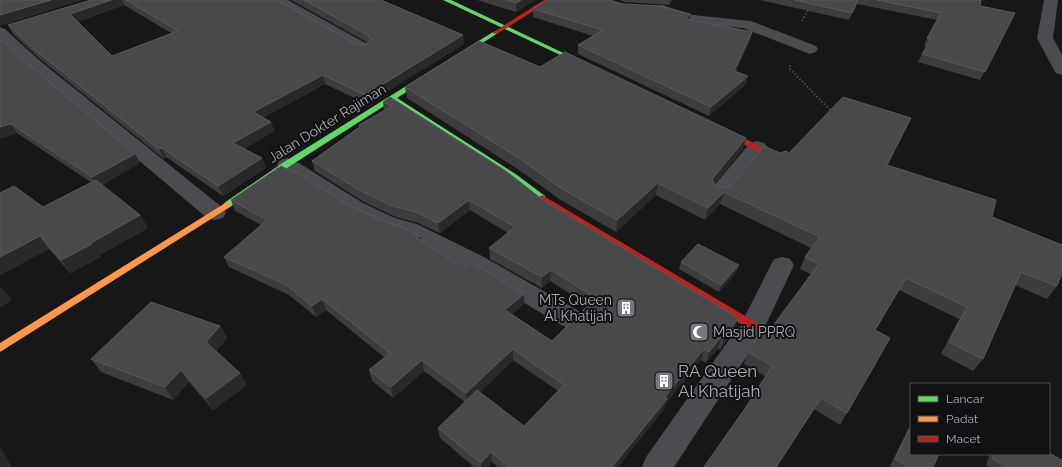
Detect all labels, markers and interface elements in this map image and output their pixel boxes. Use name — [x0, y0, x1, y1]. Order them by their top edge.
street label: Jalan Dokter Rajiman — [265, 80, 389, 166]
place label: MTs Queen Al Khatijah — [539, 292, 612, 324]
building icon: MTs Queen Al Khatijah — [615, 297, 637, 319]
mosque icon: Masjid PPRQ — [688, 321, 710, 343]
place label: Masjid PPRQ — [713, 324, 795, 340]
place label: RA Queen Al Khatijah — [678, 361, 760, 401]
building icon: RA Queen Al Khatijah — [653, 370, 675, 392]
legend — [910, 383, 1050, 455]
text: Lancar — [946, 392, 985, 406]
text: Padat — [946, 412, 978, 426]
text: Macet — [946, 432, 981, 446]

